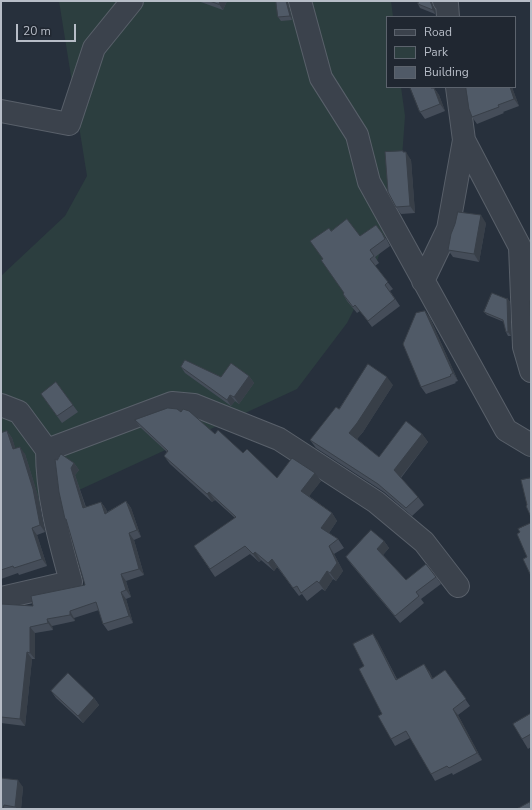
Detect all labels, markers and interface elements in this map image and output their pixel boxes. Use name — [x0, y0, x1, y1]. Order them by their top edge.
scale bar — [18, 16, 78, 42]
legend — [386, 16, 516, 88]
text: 20 m — [23, 23, 51, 39]
text: Road — [424, 24, 452, 40]
text: Park — [424, 44, 448, 60]
text: Building — [424, 64, 469, 80]

